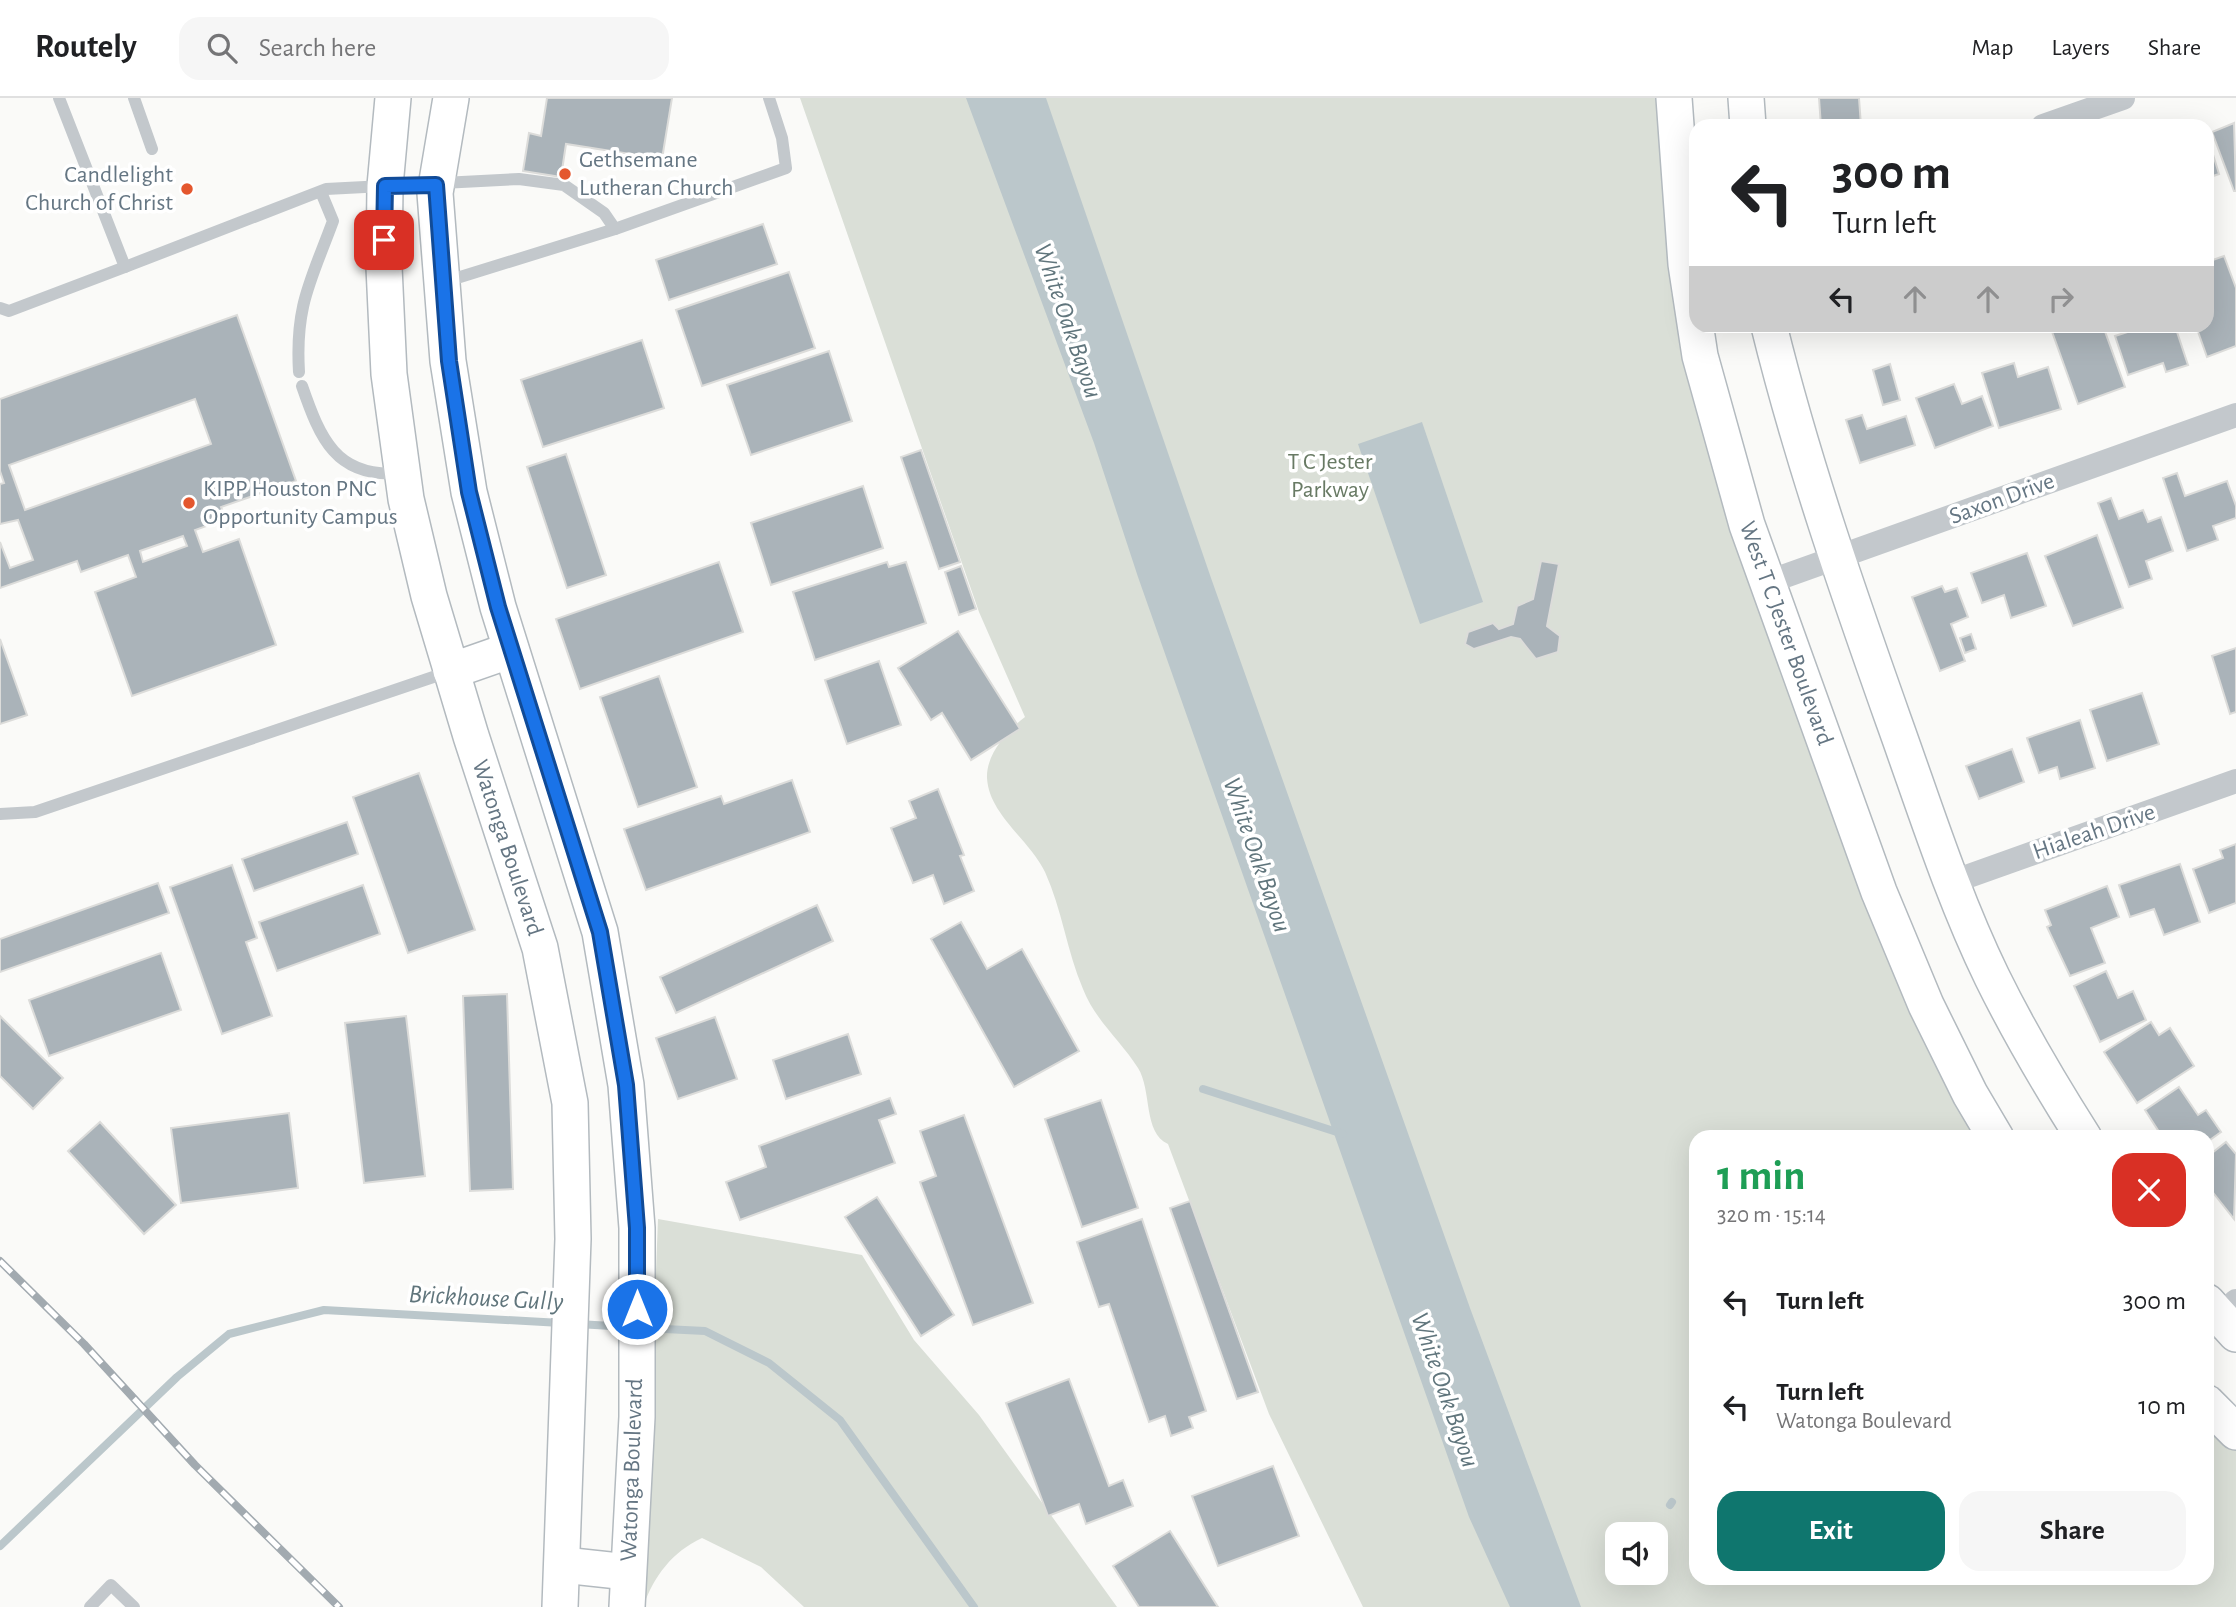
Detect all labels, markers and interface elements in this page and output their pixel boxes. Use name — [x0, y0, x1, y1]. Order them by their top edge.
search box — [179, 17, 669, 80]
icon: search — [203, 29, 241, 67]
text: Routely — [35, 31, 137, 64]
text: Search here — [259, 35, 376, 61]
text: Map — [1971, 36, 2013, 60]
text: Layers — [2051, 36, 2110, 60]
text: Share — [2148, 36, 2201, 60]
icon: left — [1717, 147, 1808, 238]
place label: Gethsemane Lutheran Church — [579, 148, 734, 200]
text: 300 m — [1832, 149, 1951, 198]
place label: Candlelight Church of Christ — [25, 163, 173, 215]
marker: Gethsemane Lutheran Church — [557, 166, 573, 182]
marker: Candlelight Church of Christ — [179, 181, 195, 197]
text: Turn left — [1832, 207, 1936, 239]
pin — [354, 210, 414, 270]
icon: arrive — [365, 221, 403, 259]
water label: White Oak Bayou — [1029, 240, 1107, 402]
icon: left — [1823, 280, 1861, 318]
icon: ahead — [1896, 280, 1934, 318]
icon: ahead — [1969, 280, 2007, 318]
icon: right — [2042, 280, 2080, 318]
park label: T C Jester Parkway — [1287, 450, 1373, 502]
street label: Saxon Drive — [1946, 469, 2058, 529]
place label: KIPP Houston PNC Opportunity Campus — [203, 477, 398, 529]
marker: KIPP Houston PNC Opportunity Campus — [181, 495, 197, 511]
street label: West T C Jester Boulevard — [1735, 518, 1837, 748]
street label: Watonga Boulevard — [468, 757, 547, 939]
water label: White Oak Bayou — [1218, 774, 1296, 936]
street label: Hialeah Drive — [2030, 800, 2158, 864]
button: close — [2112, 1153, 2186, 1227]
text: 1 min — [1717, 1155, 1806, 1197]
text: 320 m · 15:14 — [1717, 1204, 1826, 1227]
position arrow — [600, 1272, 674, 1346]
water label: Brickhouse Gully — [408, 1281, 564, 1315]
icon: left — [1717, 1283, 1755, 1321]
text: Turn left — [1776, 1288, 1864, 1314]
text: 300 m — [2123, 1288, 2186, 1314]
water label: White Oak Bayou — [1406, 1309, 1484, 1471]
street label: Watonga Boulevard — [617, 1378, 647, 1562]
text: Turn left — [1776, 1379, 1864, 1405]
icon: left — [1717, 1388, 1755, 1426]
text: 10 m — [2138, 1393, 2186, 1419]
text: Watonga Boulevard — [1776, 1410, 1952, 1433]
button: Exit — [1717, 1491, 1945, 1571]
button: Share — [1959, 1491, 2186, 1571]
map controls — [1605, 1522, 1668, 1585]
button: sound — [1605, 1522, 1668, 1585]

